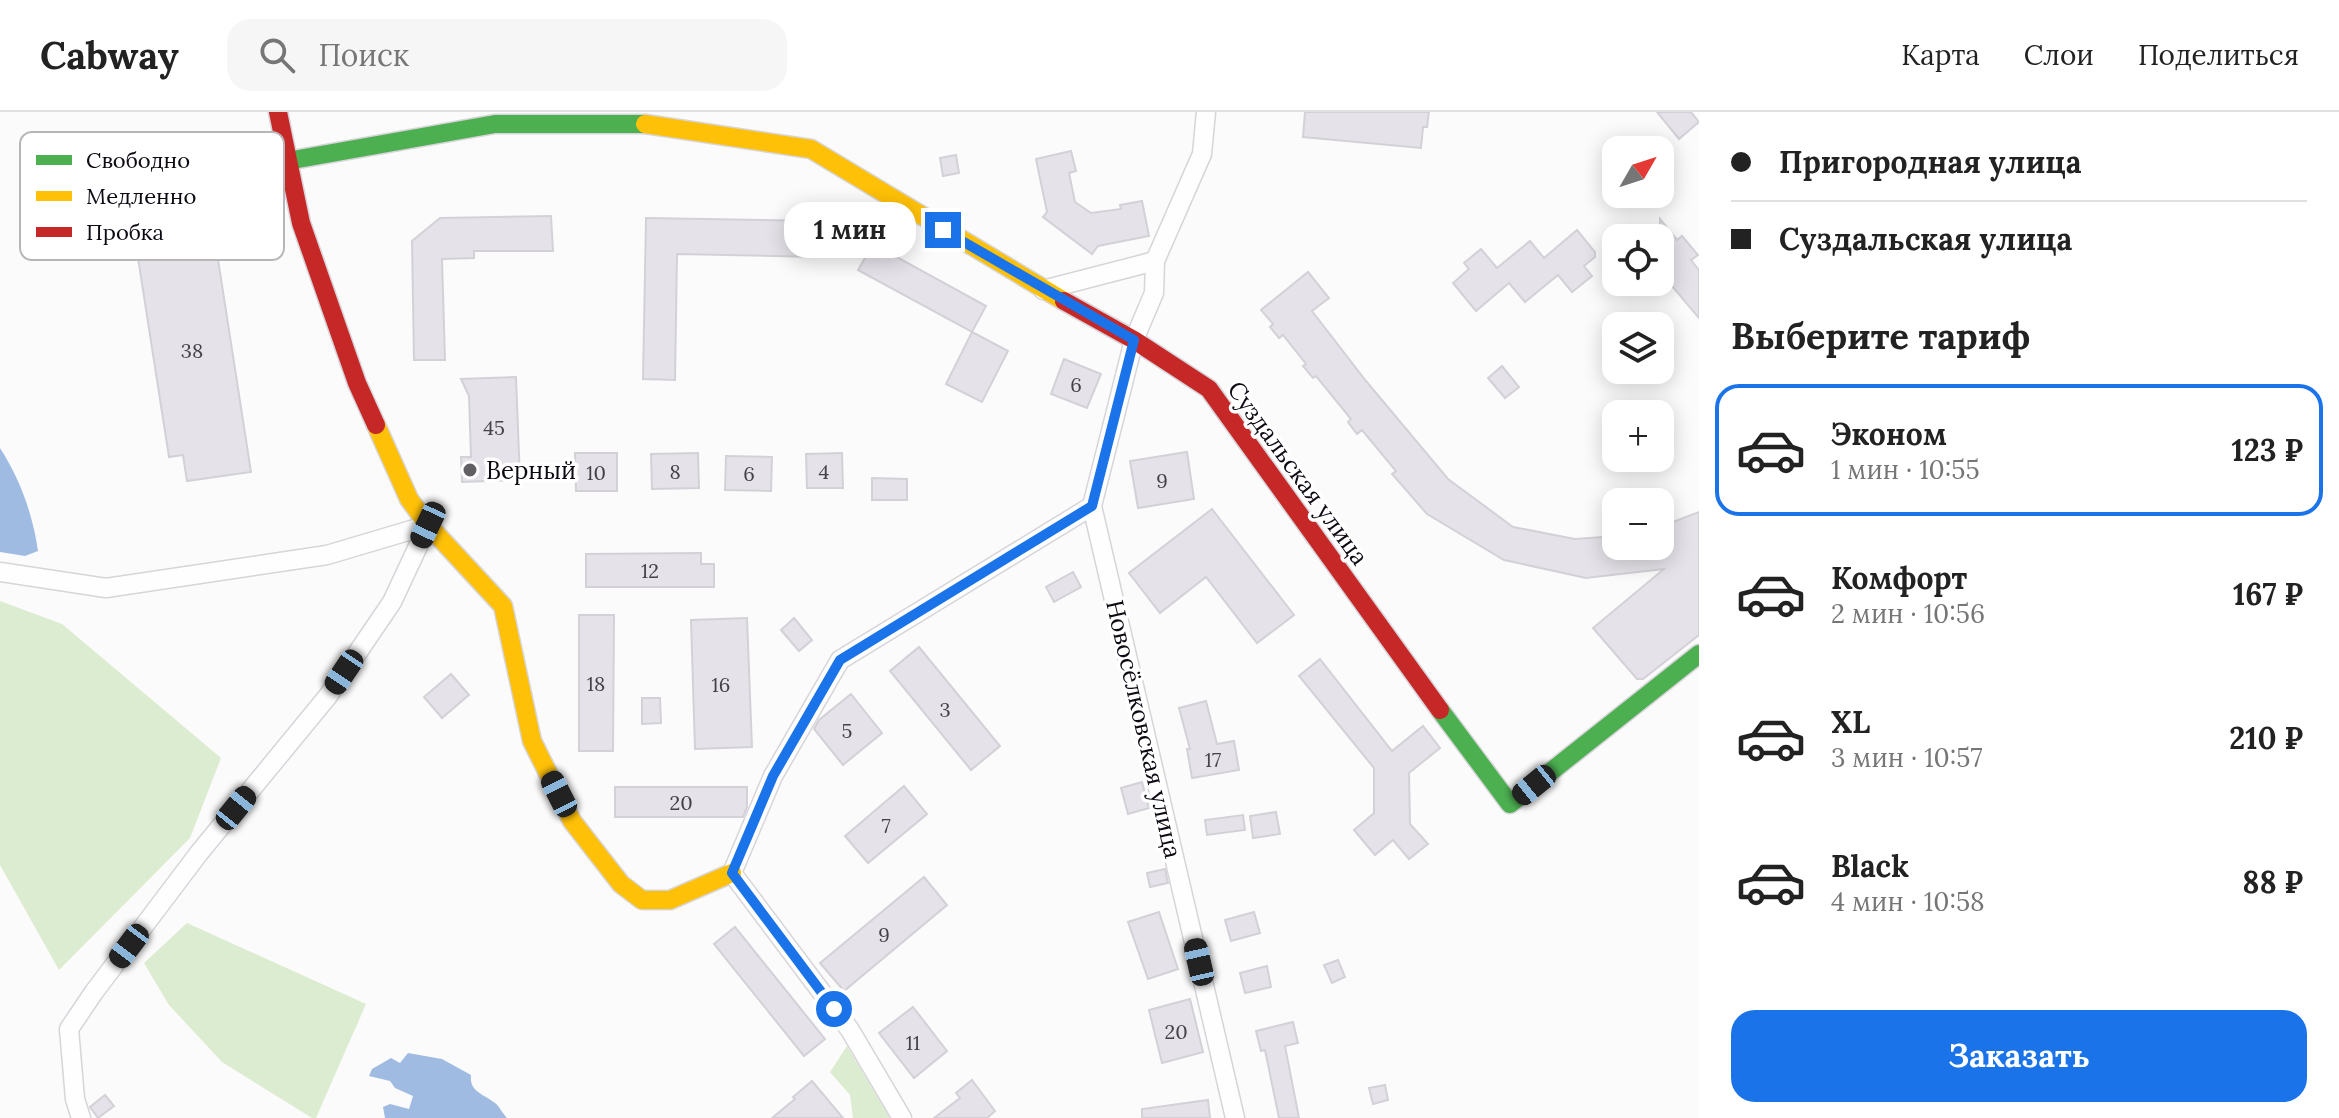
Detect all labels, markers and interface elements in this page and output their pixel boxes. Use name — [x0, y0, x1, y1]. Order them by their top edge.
search box — [227, 19, 787, 91]
text: Cabway — [40, 31, 179, 79]
icon: search — [255, 33, 299, 77]
text: Поиск — [319, 36, 409, 74]
text: Карта — [1901, 37, 1980, 73]
text: Слои — [2024, 37, 2094, 73]
text: Поделиться — [2138, 37, 2299, 73]
legend — [20, 132, 284, 260]
north arrow — [1602, 136, 1674, 208]
map controls — [1602, 136, 1674, 560]
text: Пригородная улица — [1779, 143, 2081, 181]
text: Свободно — [86, 146, 190, 174]
text: Медленно — [86, 182, 196, 210]
callout: 1 мин — [783, 202, 915, 258]
route end — [925, 212, 961, 248]
text: 1 мин — [814, 213, 886, 246]
text: Пробка — [86, 218, 164, 246]
text: Суздальская улица — [1779, 220, 2072, 258]
button: locate — [1602, 224, 1674, 296]
button: layers — [1602, 312, 1674, 384]
text: Выберите тариф — [1731, 313, 2030, 359]
house number: 38 — [181, 338, 203, 363]
house number: 6 — [1070, 372, 1082, 397]
street label: Суздальская улица — [1221, 375, 1375, 571]
button: + — [1602, 400, 1674, 472]
icon: car — [1735, 414, 1807, 486]
house number: 45 — [483, 415, 505, 440]
text: Эконом — [1831, 415, 1947, 453]
text: 123 ₽ — [2232, 431, 2303, 469]
text: 1 мин · 10:55 — [1831, 453, 1980, 486]
place label: Верный — [486, 455, 576, 486]
house number: 8 — [669, 459, 681, 484]
house number: 4 — [819, 459, 830, 484]
house number: 10 — [586, 460, 606, 485]
marker: Верный — [461, 461, 479, 479]
house number: 6 — [743, 461, 755, 486]
house number: 9 — [1156, 468, 1168, 493]
button: − — [1602, 488, 1674, 560]
car — [407, 498, 449, 552]
house number: 12 — [641, 558, 659, 583]
icon: car — [1735, 558, 1807, 630]
text: Комфорт — [1831, 559, 1967, 597]
text: 167 ₽ — [2233, 575, 2303, 613]
street label: Новосёлковская улица — [1099, 597, 1189, 861]
text: 2 мин · 10:56 — [1831, 597, 1985, 630]
car — [321, 645, 367, 699]
house number: 18 — [587, 671, 605, 696]
house number: 16 — [712, 672, 730, 697]
house number: 3 — [939, 697, 951, 722]
icon: car — [1735, 702, 1807, 774]
text: XL — [1831, 703, 1870, 741]
house number: 5 — [842, 718, 852, 743]
text: 210 ₽ — [2229, 719, 2303, 757]
text: 3 мин · 10:57 — [1831, 741, 1982, 774]
house number: 17 — [1205, 747, 1221, 772]
car — [1508, 761, 1560, 809]
car — [537, 767, 581, 821]
car — [212, 782, 260, 834]
house number: 20 — [669, 790, 693, 815]
house number: 7 — [881, 813, 891, 838]
icon: car — [1735, 846, 1807, 918]
text: Black — [1831, 847, 1909, 885]
text: 88 ₽ — [2242, 863, 2303, 901]
text: 4 мин · 10:58 — [1831, 885, 1985, 918]
car — [105, 920, 153, 972]
house number: 9 — [878, 922, 890, 947]
car — [1182, 936, 1216, 988]
route start — [816, 991, 852, 1027]
button: Заказать — [1731, 1010, 2307, 1102]
house number: 20 — [1164, 1019, 1188, 1044]
house number: 11 — [906, 1030, 920, 1055]

